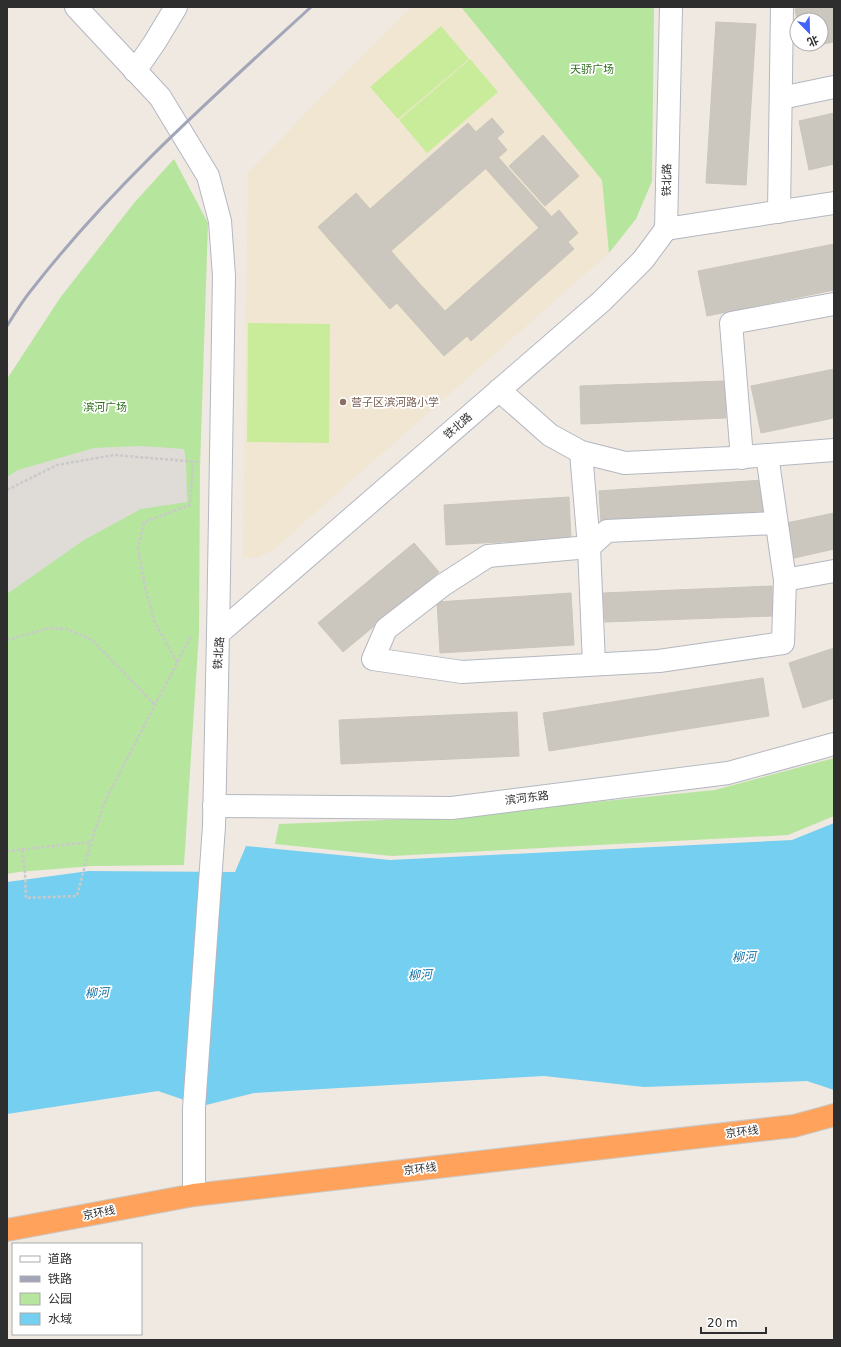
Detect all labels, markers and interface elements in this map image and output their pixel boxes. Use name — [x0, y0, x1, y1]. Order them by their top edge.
north arrow — [789, 12, 829, 52]
text: 北 — [805, 33, 820, 49]
park label: 天骄广场 — [570, 63, 614, 76]
street label: 铁北路 — [660, 163, 674, 197]
place label: 营子区滨河路小学 — [351, 396, 439, 409]
marker: 营子区滨河路小学 — [338, 397, 348, 407]
park label: 滨河广场 — [83, 401, 127, 414]
street label: 铁北路 — [441, 410, 475, 442]
street label: 铁北路 — [211, 636, 227, 670]
street label: 滨河东路 — [504, 789, 550, 807]
water label: 柳河 — [732, 949, 758, 965]
water label: 柳河 — [408, 967, 434, 983]
water label: 柳河 — [85, 985, 111, 1001]
street label: 京环线 — [725, 1124, 759, 1140]
street label: 京环线 — [403, 1161, 437, 1177]
street label: 京环线 — [82, 1203, 116, 1223]
legend — [12, 1243, 142, 1335]
text: 道路 — [48, 1252, 72, 1266]
text: 铁路 — [48, 1272, 72, 1286]
text: 公园 — [48, 1292, 72, 1306]
scale bar — [701, 1309, 766, 1335]
text: 水域 — [48, 1312, 72, 1326]
text: 20 m — [707, 1316, 738, 1330]

